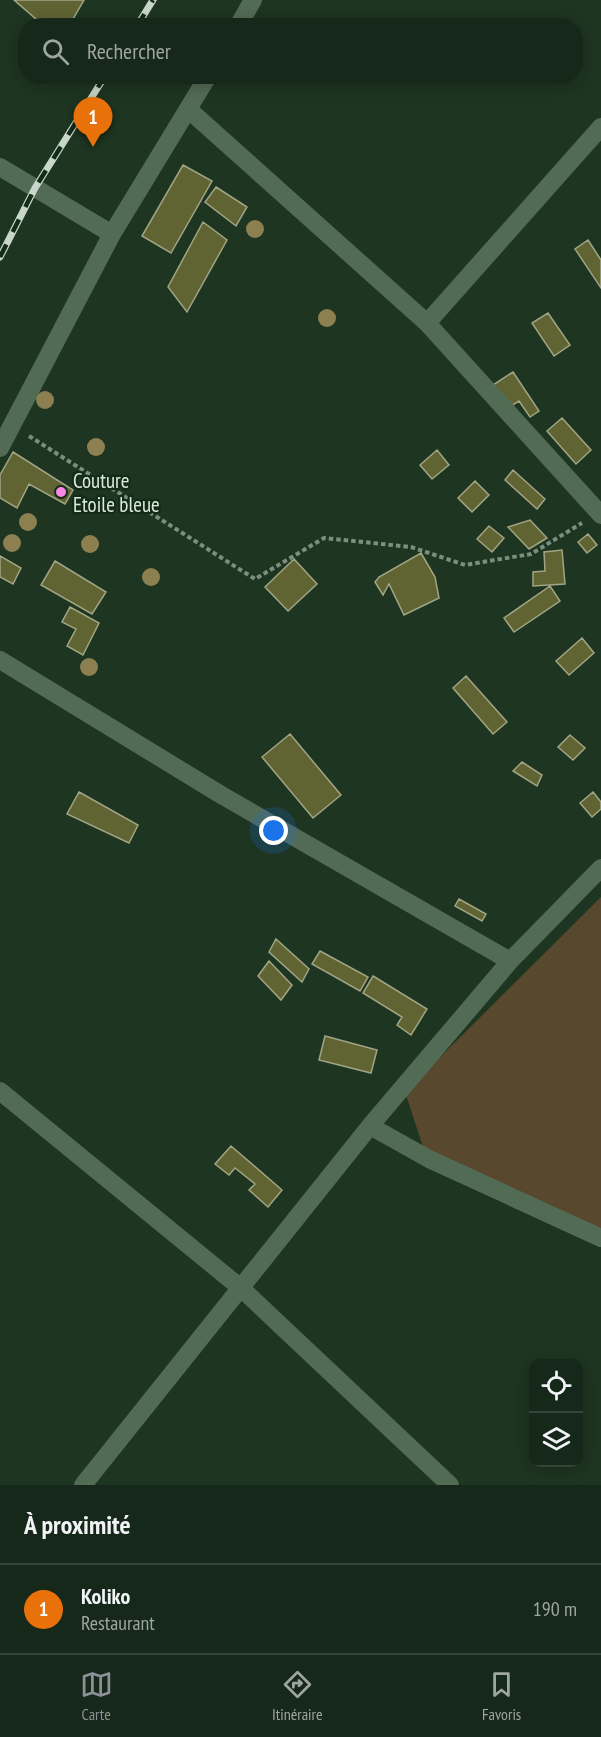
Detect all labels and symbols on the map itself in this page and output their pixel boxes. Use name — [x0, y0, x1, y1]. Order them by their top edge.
pin: 1 — [74, 98, 112, 147]
place label: Couture Etoile bleue — [73, 467, 160, 518]
marker: Couture Etoile bleue — [54, 485, 68, 499]
your location — [259, 816, 288, 845]

